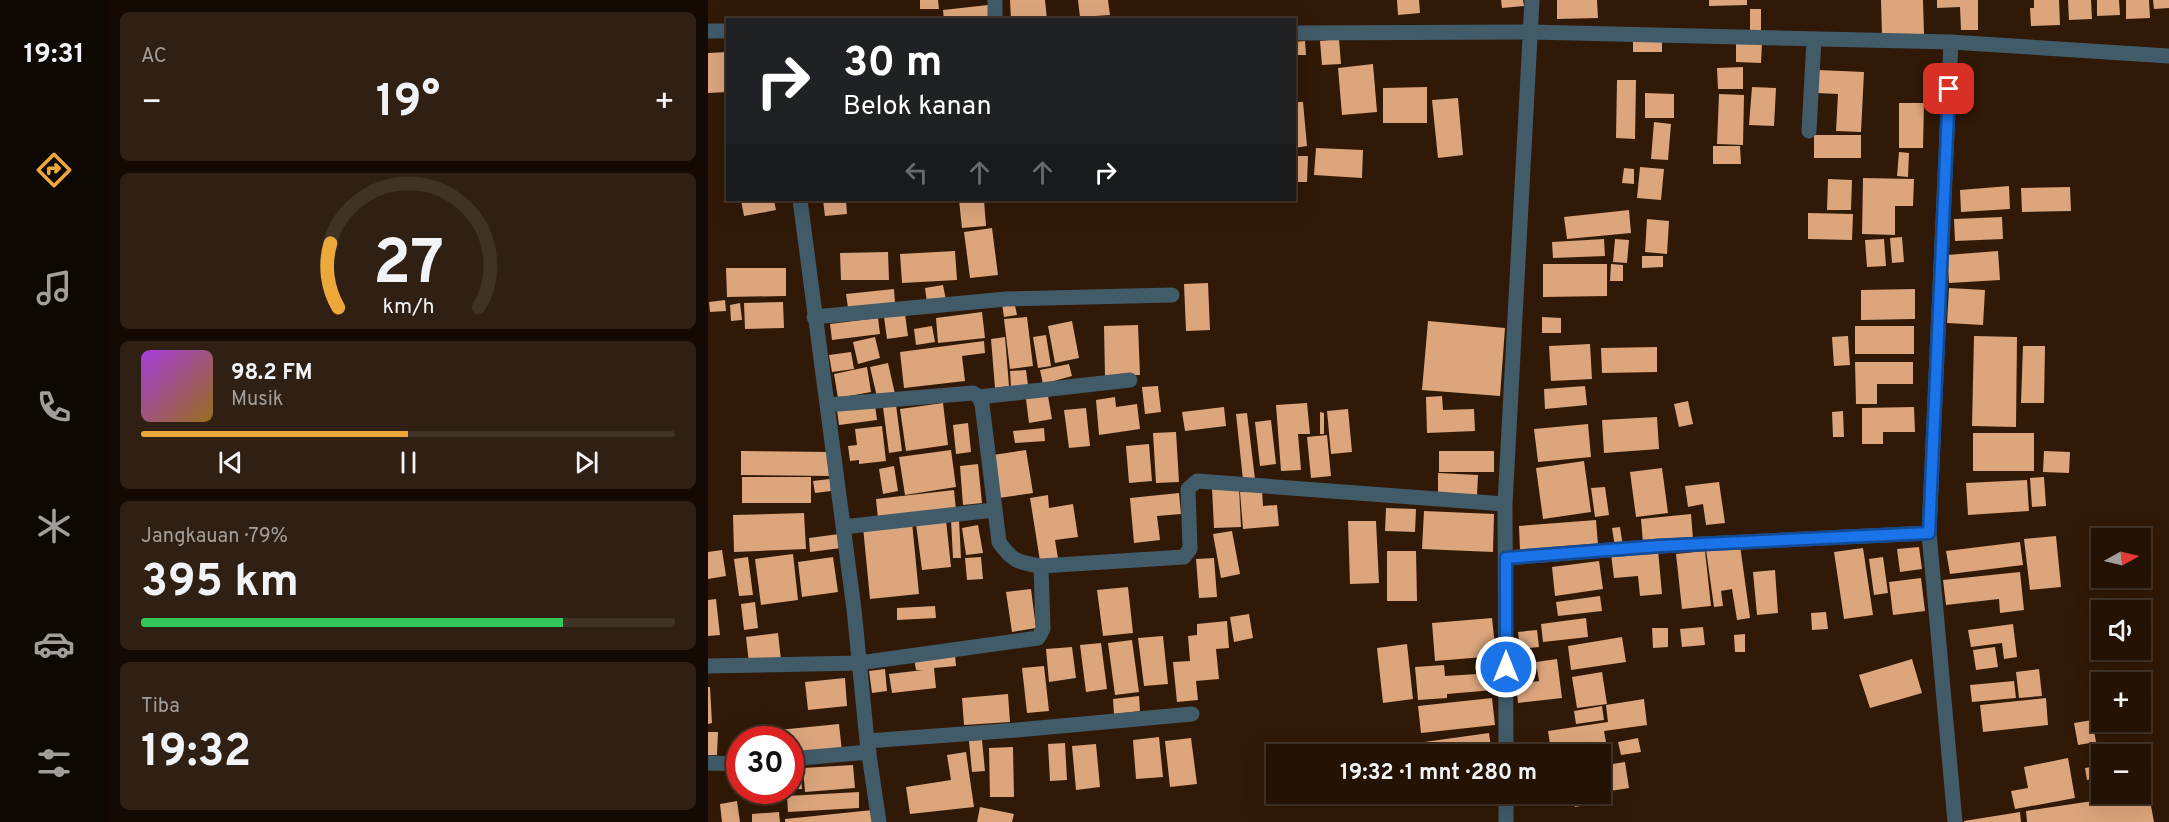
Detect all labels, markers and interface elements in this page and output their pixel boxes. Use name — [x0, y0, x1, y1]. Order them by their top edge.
text: 19:31 — [24, 38, 84, 72]
text: 30 m — [843, 38, 942, 91]
icon: right — [744, 42, 822, 120]
text: AC — [141, 44, 167, 70]
pin — [1923, 63, 1974, 114]
icon: arrive — [1932, 72, 1965, 105]
text: 19° — [376, 75, 440, 132]
text: − — [141, 83, 162, 125]
text: + — [654, 83, 675, 125]
text: Belok kanan — [843, 90, 992, 124]
icon: directions — [33, 149, 75, 191]
icon: left — [900, 156, 933, 189]
icon: ahead — [963, 156, 996, 189]
icon: ahead — [1026, 156, 1059, 189]
icon: right — [1089, 156, 1122, 189]
text: 27 — [372, 227, 444, 306]
icon: music — [33, 267, 75, 309]
text: km/h — [382, 294, 434, 321]
text: 98.2 FM — [231, 360, 313, 387]
icon: phone — [33, 386, 75, 428]
text: Musik — [231, 387, 283, 413]
icon: previous — [214, 446, 247, 479]
icon: pause — [392, 446, 425, 479]
icon: next — [570, 446, 603, 479]
icon: climate — [33, 505, 75, 547]
text: Jangkauan · 79% — [141, 524, 288, 550]
north arrow — [2091, 528, 2151, 588]
map controls — [2091, 528, 2151, 804]
text: 395 km — [141, 555, 299, 612]
button: sound — [2091, 600, 2151, 660]
icon: car — [33, 623, 75, 665]
position arrow — [1474, 635, 1538, 699]
button: + — [2091, 672, 2151, 732]
text: Tiba — [141, 694, 180, 720]
text: 19:32 — [141, 725, 251, 782]
speed limit sign: 30 — [726, 726, 804, 804]
icon: filters — [33, 742, 75, 784]
button: − — [2091, 744, 2151, 804]
text: 19:32 · 1 mnt · 280 m — [1340, 760, 1537, 787]

